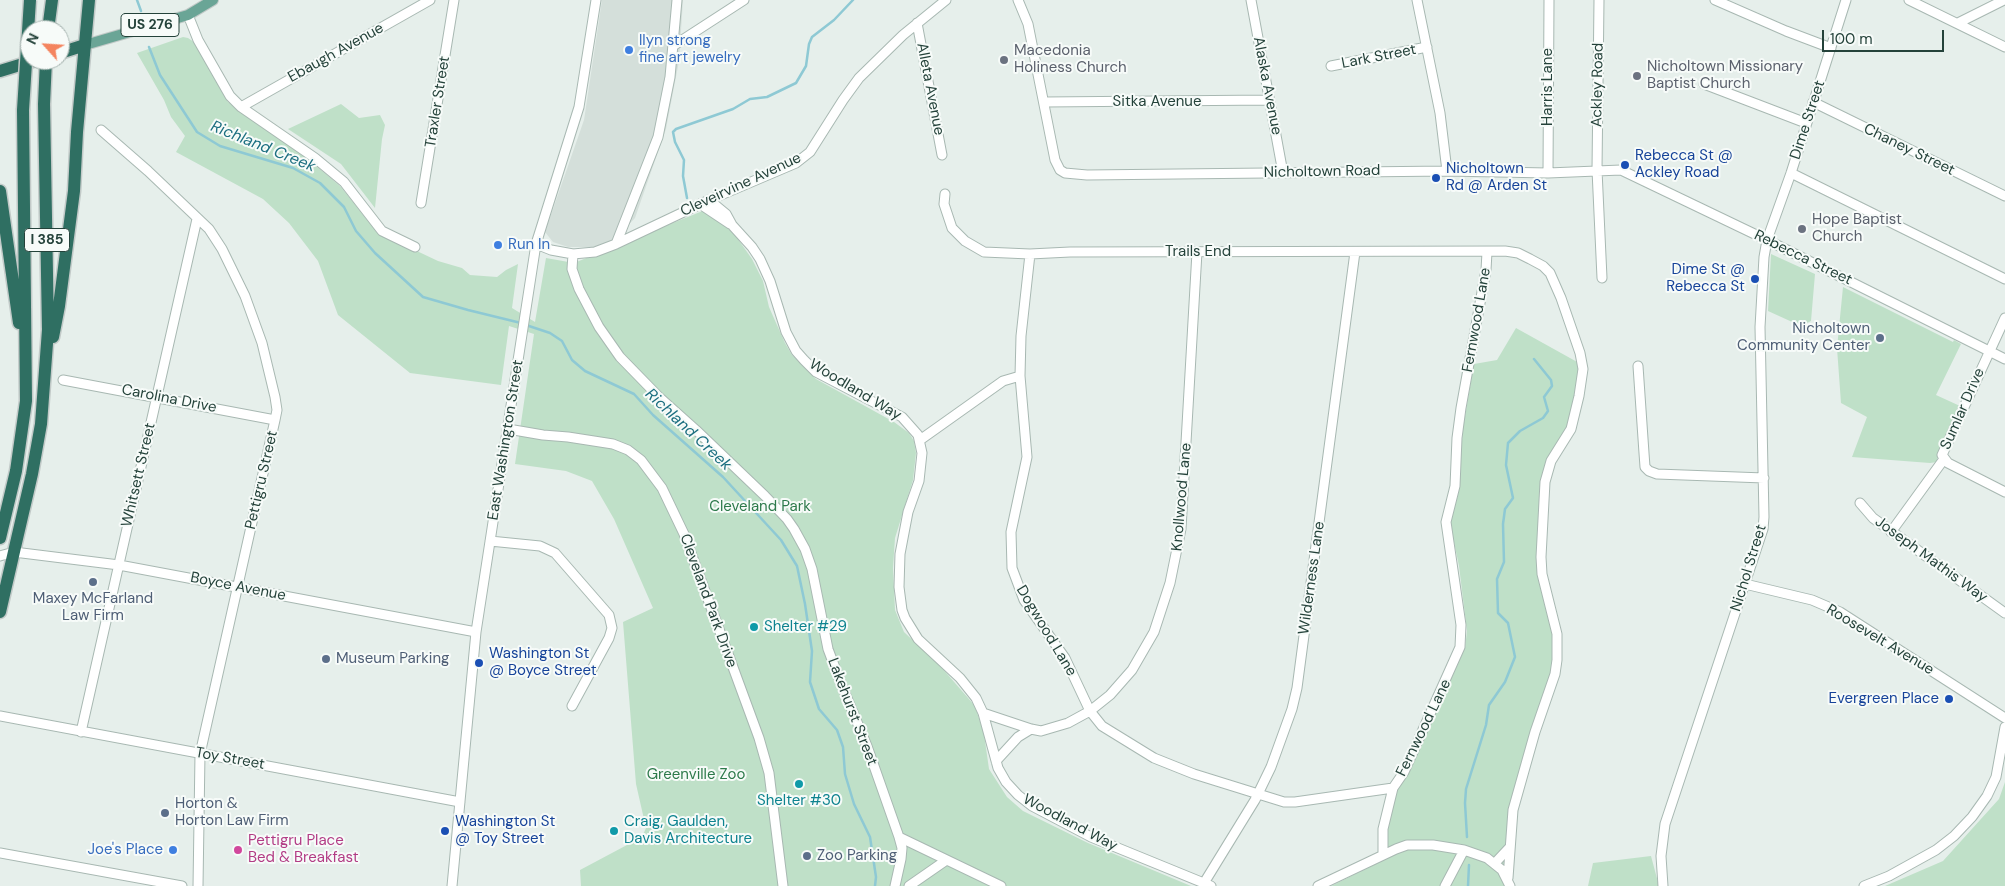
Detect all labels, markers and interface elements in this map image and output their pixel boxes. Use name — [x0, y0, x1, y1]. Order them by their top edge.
road number: US 276 — [121, 14, 179, 36]
street label: Ebaugh Avenue — [285, 19, 387, 87]
north arrow — [20, 20, 70, 70]
scale bar — [1825, 20, 1948, 52]
text: 100 m — [1830, 29, 1873, 49]
text: N — [22, 30, 43, 47]
place label: llyn strong fine art jewelry — [639, 32, 741, 67]
street label: Alaska Avenue — [1249, 35, 1285, 137]
street label: Alleta Avenue — [912, 41, 948, 137]
street label: Lark Street — [1340, 41, 1418, 73]
place label: Macedonia Holiness Church — [1014, 42, 1127, 77]
street label: Ackley Road — [1588, 43, 1608, 127]
marker: llyn strong fine art jewelry — [623, 44, 635, 56]
street label: Harris Lane — [1539, 48, 1557, 126]
marker: Macedonia Holiness Church — [998, 54, 1010, 66]
street label: Traxler Street — [422, 55, 454, 149]
place label: Nicholtown Missionary Baptist Church — [1647, 58, 1803, 93]
marker: Nicholtown Missionary Baptist Church — [1631, 70, 1643, 82]
street label: Dime Street — [1787, 78, 1829, 162]
street label: Sitka Avenue — [1113, 93, 1201, 111]
water label: Richland Creek — [208, 117, 318, 177]
street label: Chaney Street — [1860, 120, 1958, 180]
place label: Rebecca St @ Ackley Road — [1635, 147, 1733, 182]
street label: Cleveirvine Avenue — [678, 149, 804, 221]
marker: Rebecca St @ Ackley Road — [1619, 159, 1631, 171]
place label: Nicholtown Rd @ Arden St — [1446, 160, 1547, 195]
street label: Nicholtown Road — [1264, 162, 1380, 182]
marker: Nicholtown Rd @ Arden St — [1430, 172, 1442, 184]
place label: Hope Baptist Church — [1812, 211, 1902, 246]
marker: Hope Baptist Church — [1796, 223, 1808, 235]
street label: Rebecca Street — [1751, 227, 1855, 289]
road number: I 385 — [24, 228, 70, 252]
place label: Run In — [508, 236, 550, 254]
marker: Run In — [492, 239, 504, 251]
street label: Trails End — [1165, 243, 1231, 261]
place label: Dime St @ Rebecca St — [1666, 261, 1745, 296]
street label: Fernwood Lane — [1459, 266, 1495, 374]
marker: Dime St @ Rebecca St — [1749, 273, 1761, 285]
place label: Nicholtown Community Center — [1737, 320, 1870, 355]
marker: Nicholtown Community Center — [1874, 332, 1886, 344]
street label: Woodland Way — [806, 355, 904, 425]
street label: East Washington Street — [484, 359, 528, 521]
street label: Sumlar Drive — [1937, 365, 1989, 453]
street label: Carolina Drive — [120, 381, 218, 417]
water label: Richland Creek — [641, 385, 735, 475]
street label: Whitsett Street — [118, 421, 160, 529]
street label: Pettigru Street — [242, 429, 282, 531]
street label: Knollwood Lane — [1168, 442, 1196, 552]
park label: Cleveland Park — [709, 498, 811, 516]
street label: Joseph Mathis Way — [1871, 513, 1991, 607]
street label: Wilderness Lane — [1295, 520, 1329, 636]
street label: Nichol Street — [1727, 522, 1771, 614]
street label: Cleveland Park Drive — [675, 532, 741, 670]
street label: Boyce Avenue — [189, 569, 287, 605]
marker: Maxey McFarland Law Firm — [87, 576, 99, 588]
street label: Dogwood Lane — [1012, 582, 1080, 680]
place label: Maxey McFarland Law Firm — [33, 590, 153, 625]
street label: Roosevelt Avenue — [1823, 601, 1937, 679]
place label: Shelter #29 — [764, 618, 847, 636]
marker: Shelter #29 — [748, 621, 760, 633]
place label: Washington St @ Boyce Street — [489, 645, 597, 680]
place label: Museum Parking — [336, 650, 449, 668]
marker: Museum Parking — [320, 653, 332, 665]
street label: Lakehurst Street — [823, 656, 881, 768]
marker: Washington St @ Boyce Street — [473, 657, 485, 669]
street label: Fernwood Lane — [1393, 676, 1455, 780]
place label: Evergreen Place — [1829, 690, 1939, 708]
marker: Evergreen Place — [1943, 693, 1955, 705]
street label: Toy Street — [194, 744, 266, 774]
park label: Greenville Zoo — [647, 766, 745, 784]
marker: Shelter #30 — [793, 778, 805, 790]
street label: Woodland Way — [1020, 791, 1120, 855]
place label: Shelter #30 — [757, 792, 841, 810]
place label: Horton & Horton Law Firm — [175, 795, 289, 830]
marker: Horton & Horton Law Firm — [159, 807, 171, 819]
place label: Washington St @ Toy Street — [455, 813, 555, 848]
place label: Craig, Gaulden, Davis Architecture — [624, 813, 752, 848]
marker: Washington St @ Toy Street — [439, 825, 451, 837]
marker: Craig, Gaulden, Davis Architecture — [608, 825, 620, 837]
place label: Pettigru Place Bed & Breakfast — [248, 832, 359, 867]
place label: Joe's Place — [88, 841, 163, 859]
marker: Joe's Place — [167, 844, 179, 856]
marker: Pettigru Place Bed & Breakfast — [232, 844, 244, 856]
place label: Zoo Parking — [817, 847, 897, 865]
marker: Zoo Parking — [801, 850, 813, 862]

